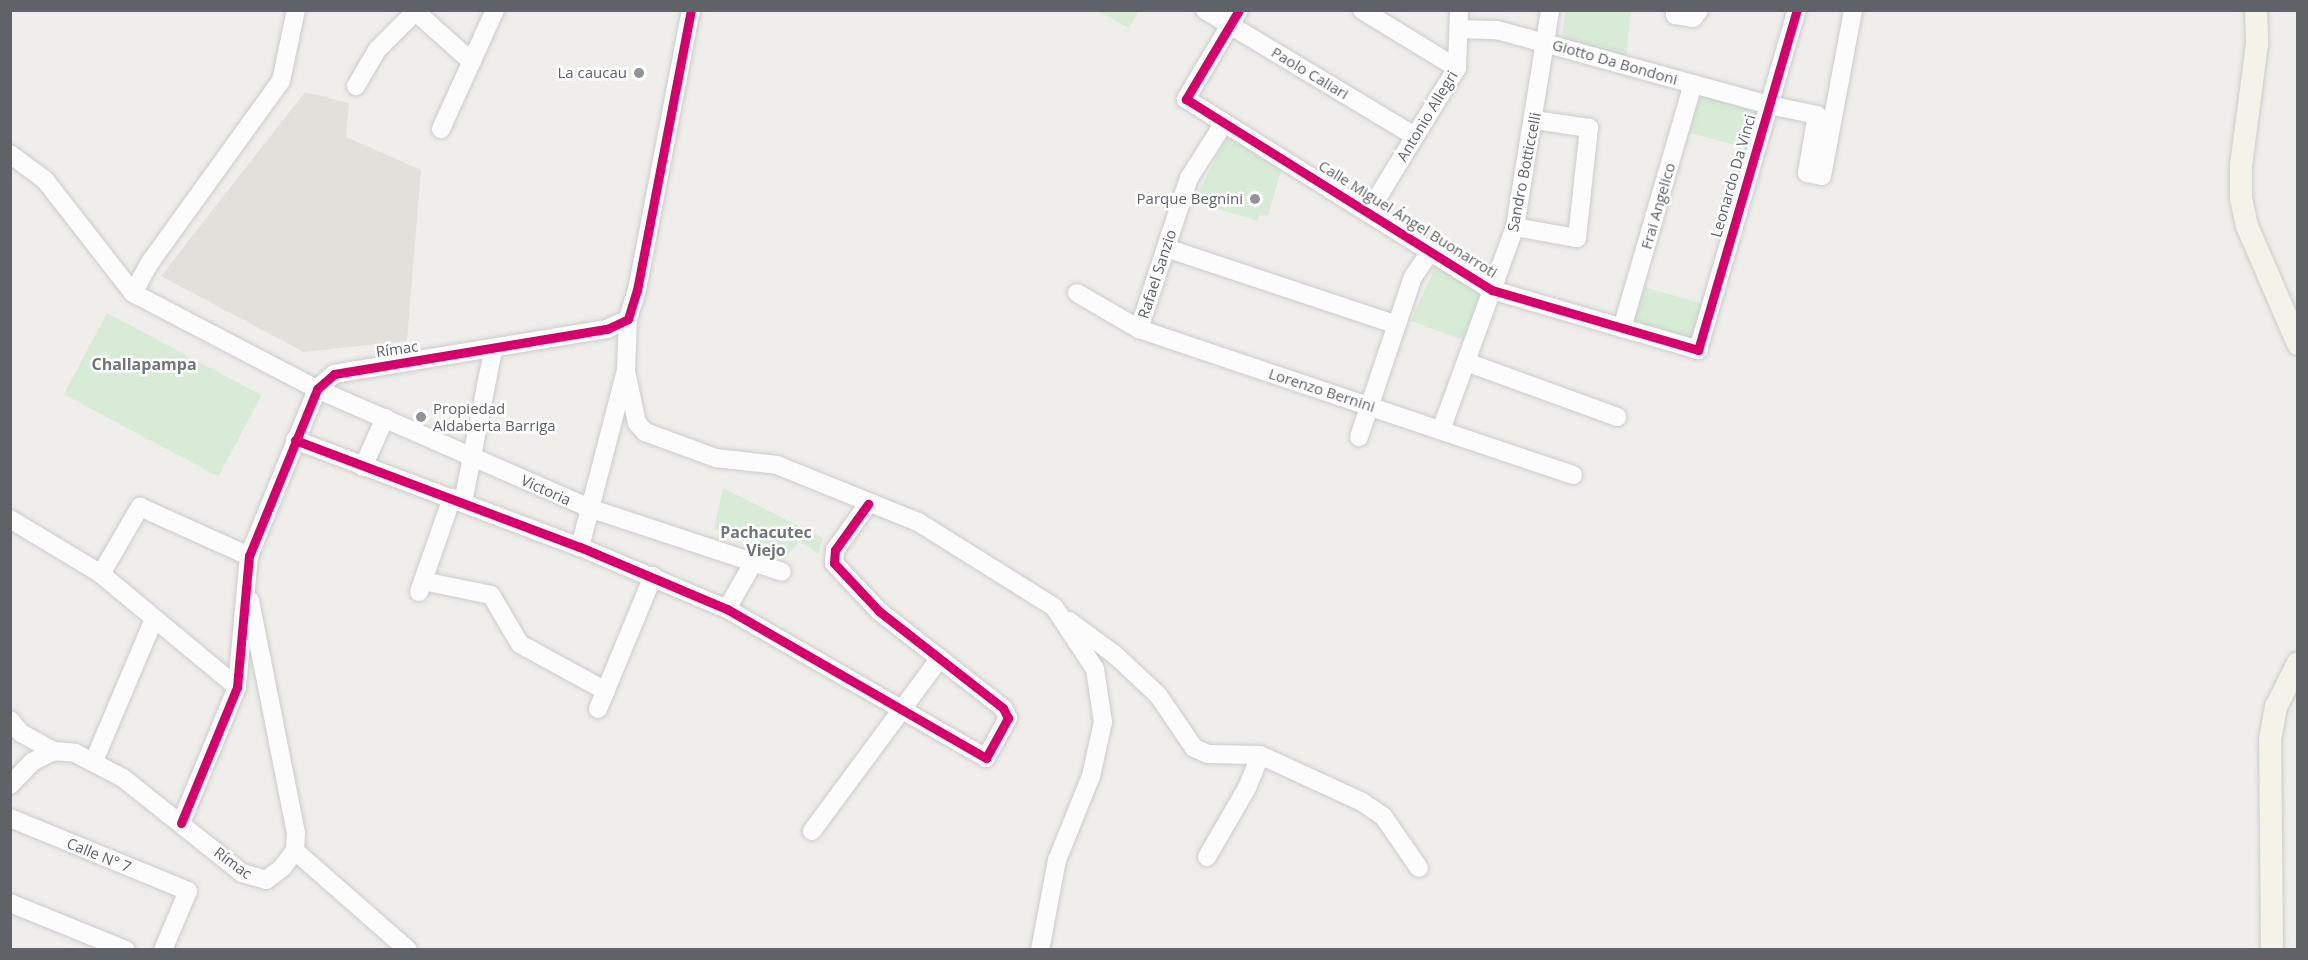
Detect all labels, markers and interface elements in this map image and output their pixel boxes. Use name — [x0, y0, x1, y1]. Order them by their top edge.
street label: Giotto Da Bondoni — [1550, 35, 1680, 89]
street label: Paolo Caliari — [1268, 43, 1352, 103]
place label: La caucau — [558, 64, 627, 82]
marker: La caucau — [632, 66, 646, 80]
street label: Antonio Allegri — [1393, 67, 1461, 165]
street label: Sandro Botticcelli — [1504, 111, 1544, 233]
street label: Leonardo Da Vinci — [1707, 112, 1759, 240]
street label: Calle Miguel Ángel Buonarroti — [1315, 156, 1501, 282]
street label: Frai Angelico — [1637, 161, 1679, 251]
place label: Parque Begnini — [1137, 190, 1243, 208]
marker: Parque Begnini — [1248, 192, 1262, 206]
street label: Rafael Sanzio — [1134, 227, 1180, 321]
street label: Rímac — [375, 337, 419, 361]
district label: Challapampa — [91, 354, 197, 374]
street label: Lorenzo Bernini — [1267, 364, 1377, 416]
place label: Propiedad Aldaberta Barriga — [433, 399, 556, 434]
marker: Propiedad Aldaberta Barriga — [414, 410, 428, 424]
street label: Victoria — [518, 471, 574, 509]
district label: Pachacutec Viejo — [720, 522, 812, 560]
street label: Calle N° 7 — [64, 834, 134, 876]
street label: Rímac — [211, 843, 255, 883]

